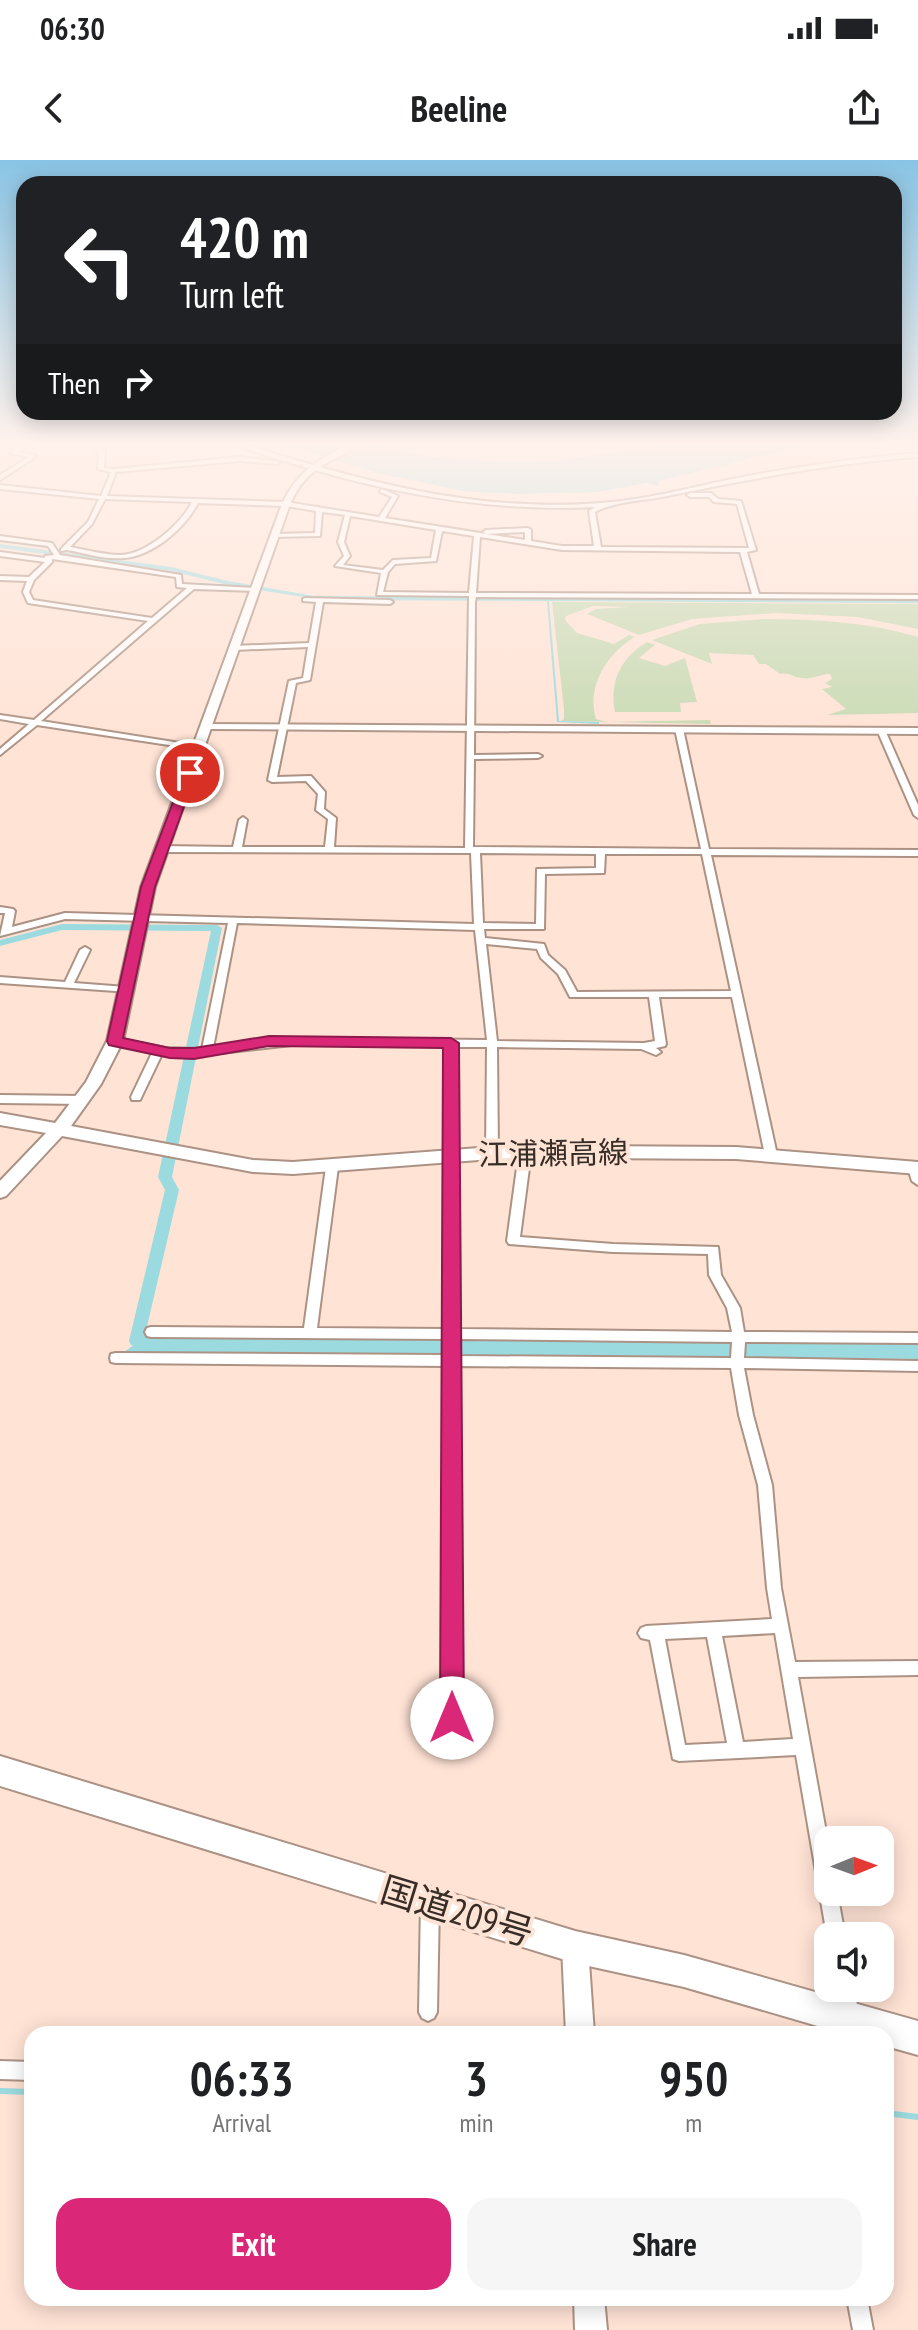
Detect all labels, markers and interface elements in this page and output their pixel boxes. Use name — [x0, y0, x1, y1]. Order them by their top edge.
text: 06:30 — [40, 9, 105, 48]
text: Beeline — [411, 85, 507, 132]
icon: back — [32, 86, 76, 130]
icon: share — [842, 86, 886, 130]
text: 420 m — [180, 201, 309, 273]
icon: left — [48, 208, 152, 312]
text: Turn left — [180, 271, 284, 318]
icon: right — [116, 360, 160, 404]
text: Then — [48, 363, 100, 402]
pin — [156, 739, 224, 807]
icon: arrive — [168, 751, 212, 795]
street label: 江浦瀬高線 — [478, 1132, 628, 1173]
position arrow — [410, 1676, 494, 1760]
north arrow — [814, 1826, 894, 1906]
map controls — [814, 1826, 894, 2002]
street label: 国道209号 — [375, 1865, 539, 1956]
button: sound — [814, 1922, 894, 2002]
text: 06:33 — [190, 2047, 294, 2109]
text: 3 — [465, 2047, 488, 2109]
text: 950 — [659, 2047, 728, 2109]
text: Arrival — [212, 2106, 271, 2139]
text: min — [459, 2106, 493, 2139]
text: m — [685, 2106, 702, 2139]
button: Exit — [56, 2198, 451, 2290]
button: Share — [467, 2198, 862, 2290]

